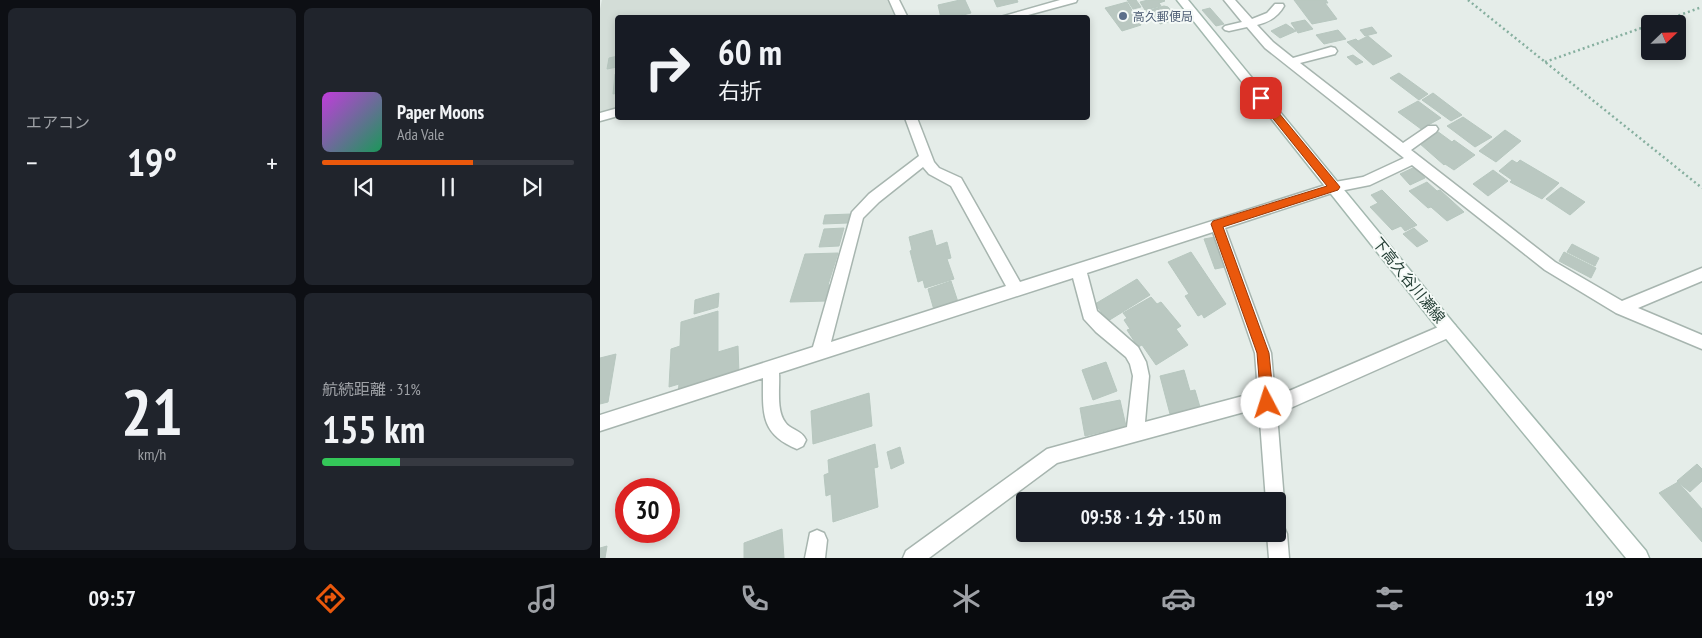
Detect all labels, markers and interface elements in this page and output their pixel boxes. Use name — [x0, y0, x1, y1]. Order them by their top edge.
place label: 高久郵便局 — [1133, 9, 1193, 24]
marker: 高久郵便局 — [1117, 10, 1129, 22]
north arrow — [1641, 15, 1686, 60]
map controls — [1641, 15, 1686, 60]
text: 60 m — [718, 29, 782, 75]
icon: right — [635, 35, 700, 100]
text: 右折 — [718, 77, 762, 105]
pin — [1240, 77, 1282, 119]
icon: arrive — [1247, 84, 1275, 112]
text: Paper Moons — [397, 100, 484, 124]
text: エアコン — [26, 112, 90, 132]
text: Ada Vale — [397, 124, 444, 144]
text: 19° — [127, 137, 177, 186]
text: − — [26, 144, 38, 181]
text: + — [266, 144, 278, 181]
icon: previous — [350, 173, 378, 201]
icon: pause — [434, 173, 462, 201]
icon: next — [518, 173, 546, 201]
street label: 下高久谷川瀬線 — [1369, 233, 1449, 327]
text: 21 — [121, 369, 183, 453]
position arrow — [1240, 376, 1292, 428]
text: 航続距離 · 31% — [322, 379, 421, 399]
text: 155 km — [322, 404, 425, 453]
text: km/h — [138, 444, 166, 464]
speed limit sign: 30 — [615, 478, 680, 543]
text: 09:58 · 1 分 · 150 m — [1081, 505, 1221, 529]
icon: directions — [313, 581, 348, 616]
icon: music — [525, 581, 560, 616]
icon: phone — [737, 581, 772, 616]
icon: climate — [949, 581, 984, 616]
icon: car — [1161, 581, 1196, 616]
icon: filters — [1372, 581, 1407, 616]
text: 09:57 — [88, 584, 136, 612]
text: 19° — [1584, 584, 1613, 612]

